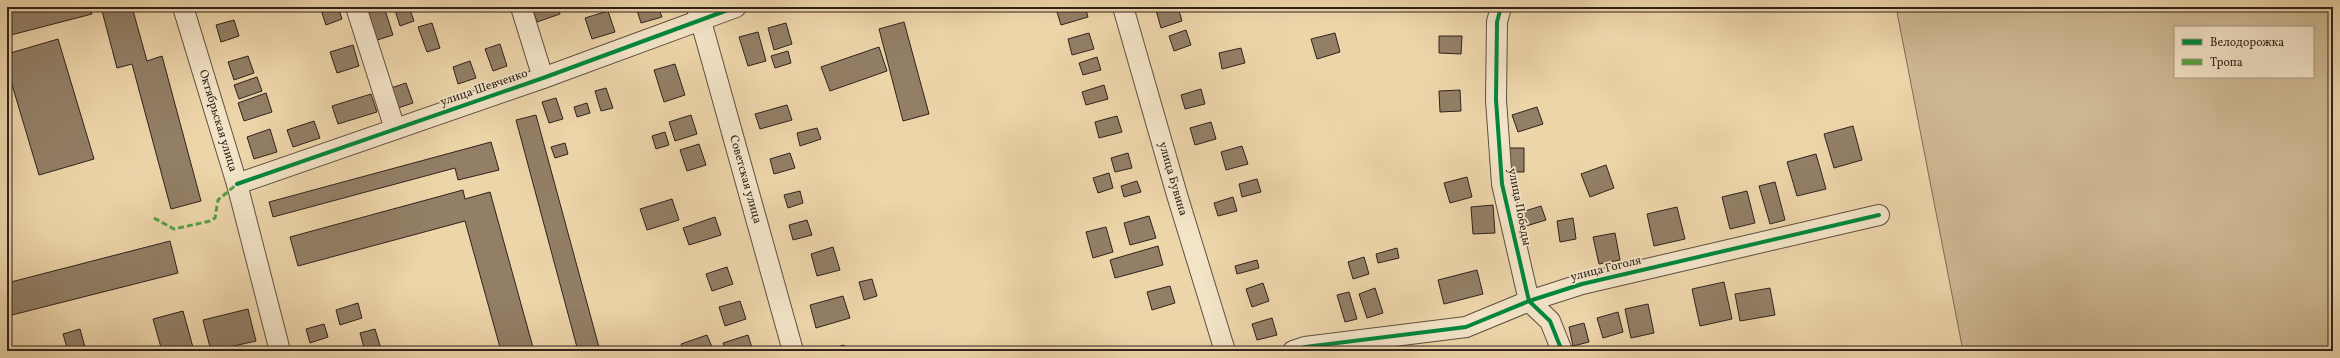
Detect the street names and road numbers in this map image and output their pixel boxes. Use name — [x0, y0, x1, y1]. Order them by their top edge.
street label: улица Шевченко — [438, 66, 530, 110]
street label: Октябрьская улица — [195, 68, 241, 174]
street label: Советская улица — [725, 133, 765, 226]
street label: улица Бувина — [1154, 140, 1191, 218]
street label: улица Победы — [1504, 167, 1534, 248]
street label: улица Гоголя — [1569, 252, 1643, 286]

